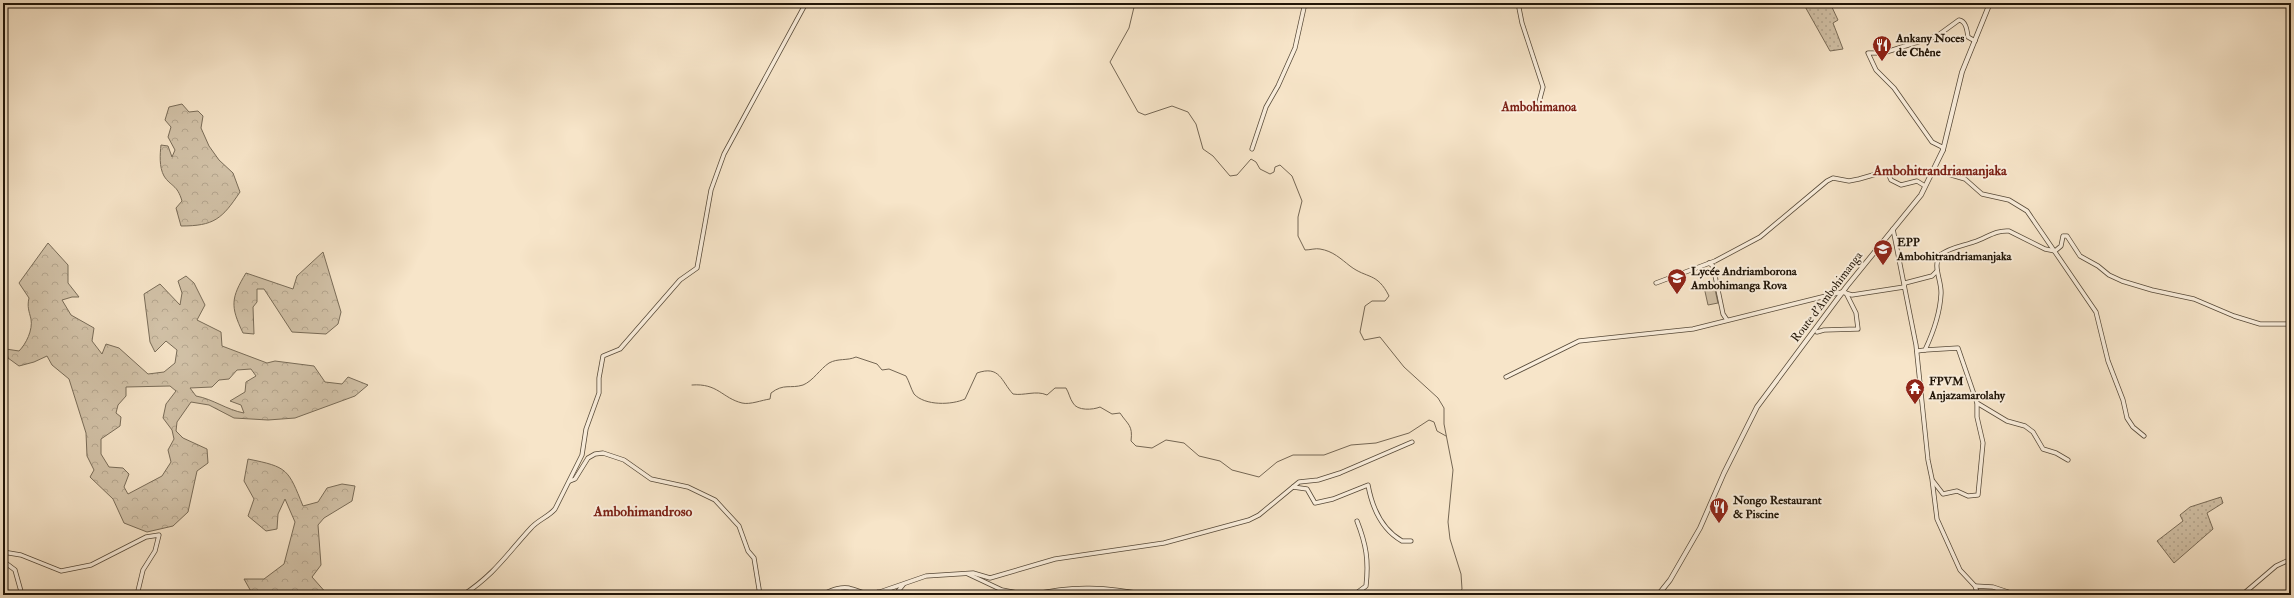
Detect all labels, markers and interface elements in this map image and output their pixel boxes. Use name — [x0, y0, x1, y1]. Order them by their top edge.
place label: Ankany Noces de Chêne — [1895, 31, 1964, 60]
restaurant icon: Ankany Noces de Chêne — [1871, 34, 1893, 62]
district label: Ambohimanoa — [1501, 99, 1577, 115]
district label: Ambohitrandriamanjaka — [1872, 162, 2008, 179]
place label: EPP Ambohitrandriamanjaka — [1896, 235, 2013, 264]
school or university icon: EPP Ambohitrandriamanjaka — [1872, 238, 1894, 266]
street label: Route d'Ambohimanga — [1788, 248, 1867, 345]
place label: Lycée Andriamborona Ambohimanga Rova — [1690, 264, 1798, 293]
school or university icon: Lycée Andriamborona Ambohimanga Rova — [1666, 267, 1688, 295]
place label: FPVM Anjazamarolahy — [1928, 374, 2006, 403]
temple icon: FPVM Anjazamarolahy — [1904, 377, 1926, 405]
place label: Nongo Restaurant & Piscine — [1732, 493, 1822, 522]
restaurant icon: Nongo Restaurant & Piscine — [1708, 496, 1730, 524]
district label: Ambohimandroso — [593, 503, 692, 520]

